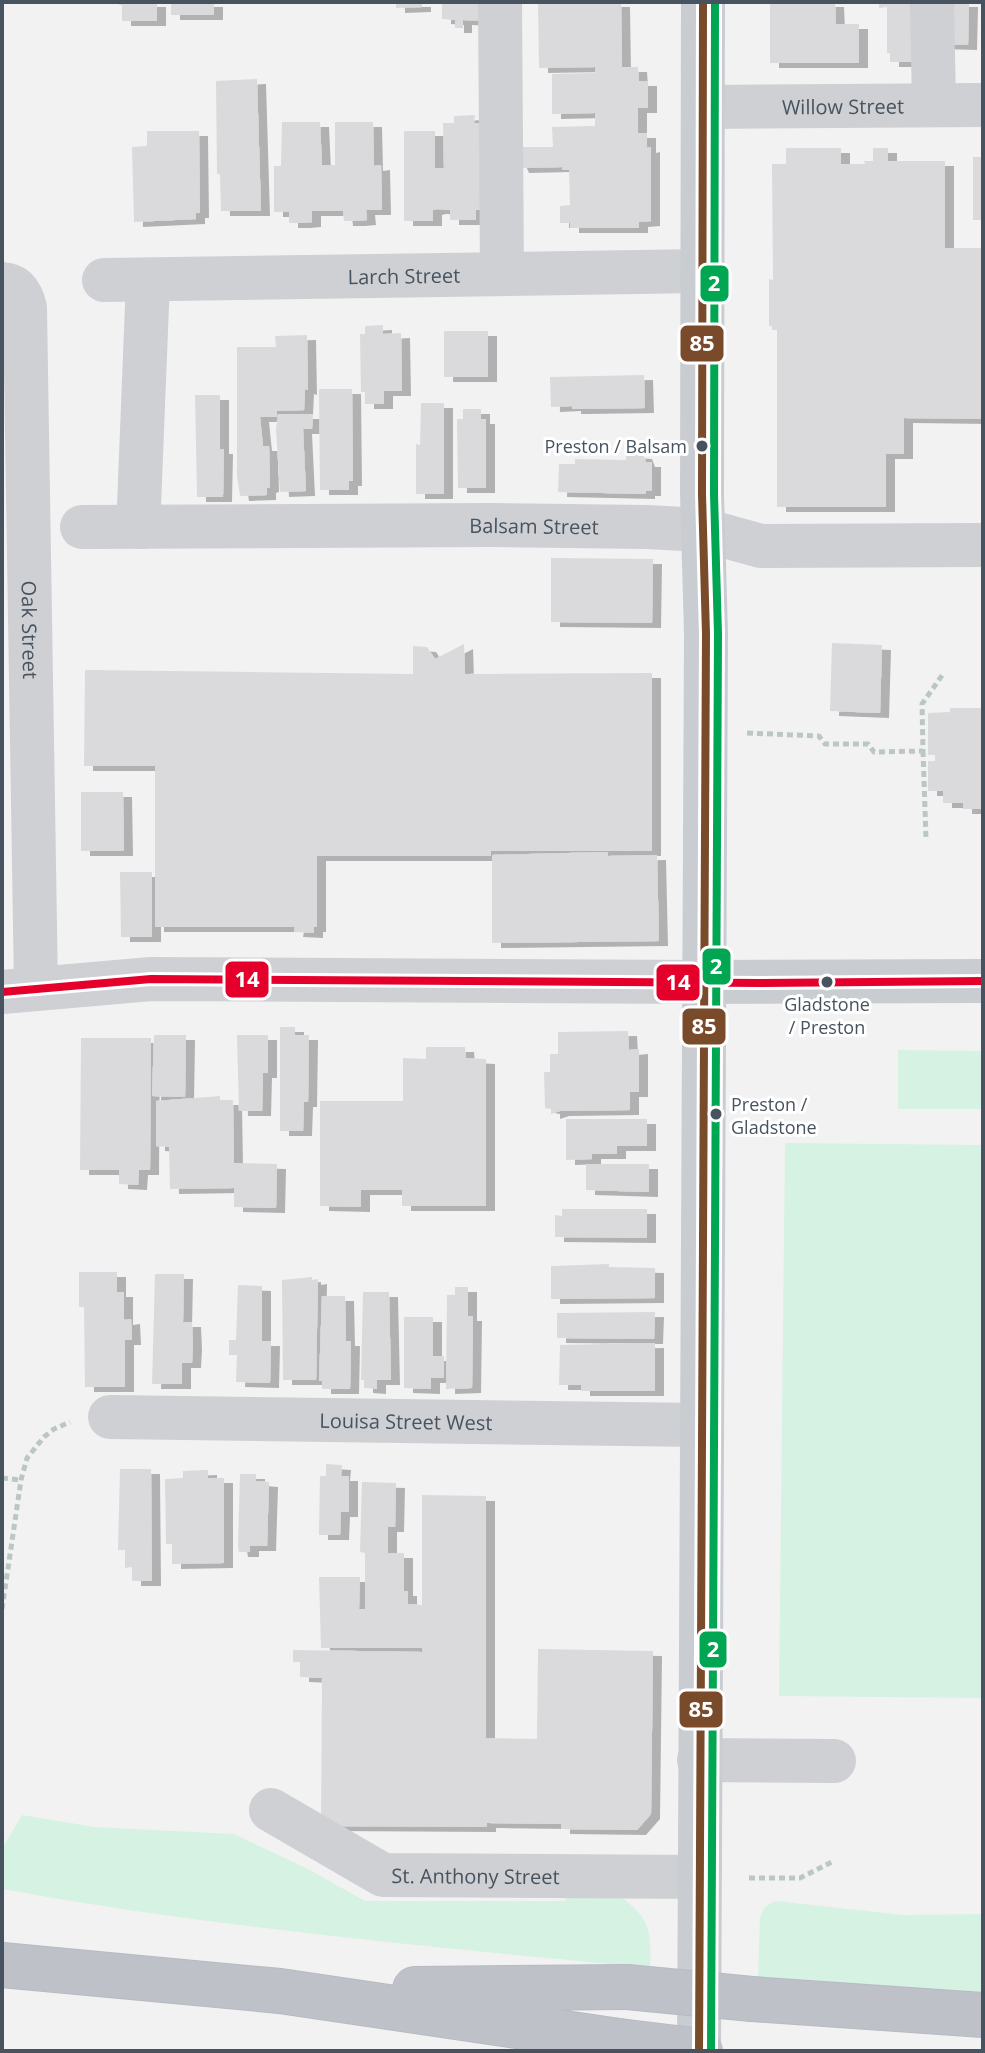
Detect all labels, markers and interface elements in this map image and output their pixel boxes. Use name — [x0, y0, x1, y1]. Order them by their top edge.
street label: Willow Street — [782, 92, 904, 120]
street label: Larch Street — [347, 261, 461, 290]
line badge: 2 — [699, 264, 730, 303]
text: 2 — [708, 267, 720, 297]
line badge: 85 — [679, 324, 725, 363]
text: 85 — [689, 327, 715, 357]
place label: Preston / Balsam — [544, 434, 687, 458]
marker: Preston / Balsam — [694, 438, 710, 454]
street label: Balsam Street — [469, 511, 599, 540]
street label: Oak Street — [16, 580, 44, 679]
line badge: 2 — [701, 947, 732, 986]
text: 2 — [710, 950, 722, 980]
line badge: 14 — [224, 960, 270, 999]
text: 14 — [234, 963, 260, 993]
line badge: 14 — [655, 963, 701, 1002]
text: 14 — [665, 966, 691, 996]
marker: Gladstone / Preston — [819, 974, 835, 990]
place label: Gladstone / Preston — [784, 992, 870, 1039]
line badge: 85 — [681, 1007, 727, 1046]
text: 85 — [691, 1010, 717, 1040]
place label: Preston / Gladstone — [731, 1092, 817, 1139]
marker: Preston / Gladstone — [708, 1106, 724, 1122]
street label: Louisa Street West — [319, 1406, 493, 1436]
line badge: 2 — [698, 1630, 728, 1669]
text: 2 — [707, 1633, 719, 1663]
line badge: 85 — [678, 1690, 724, 1729]
text: 85 — [688, 1693, 714, 1723]
street label: St. Anthony Street — [391, 1862, 560, 1890]

